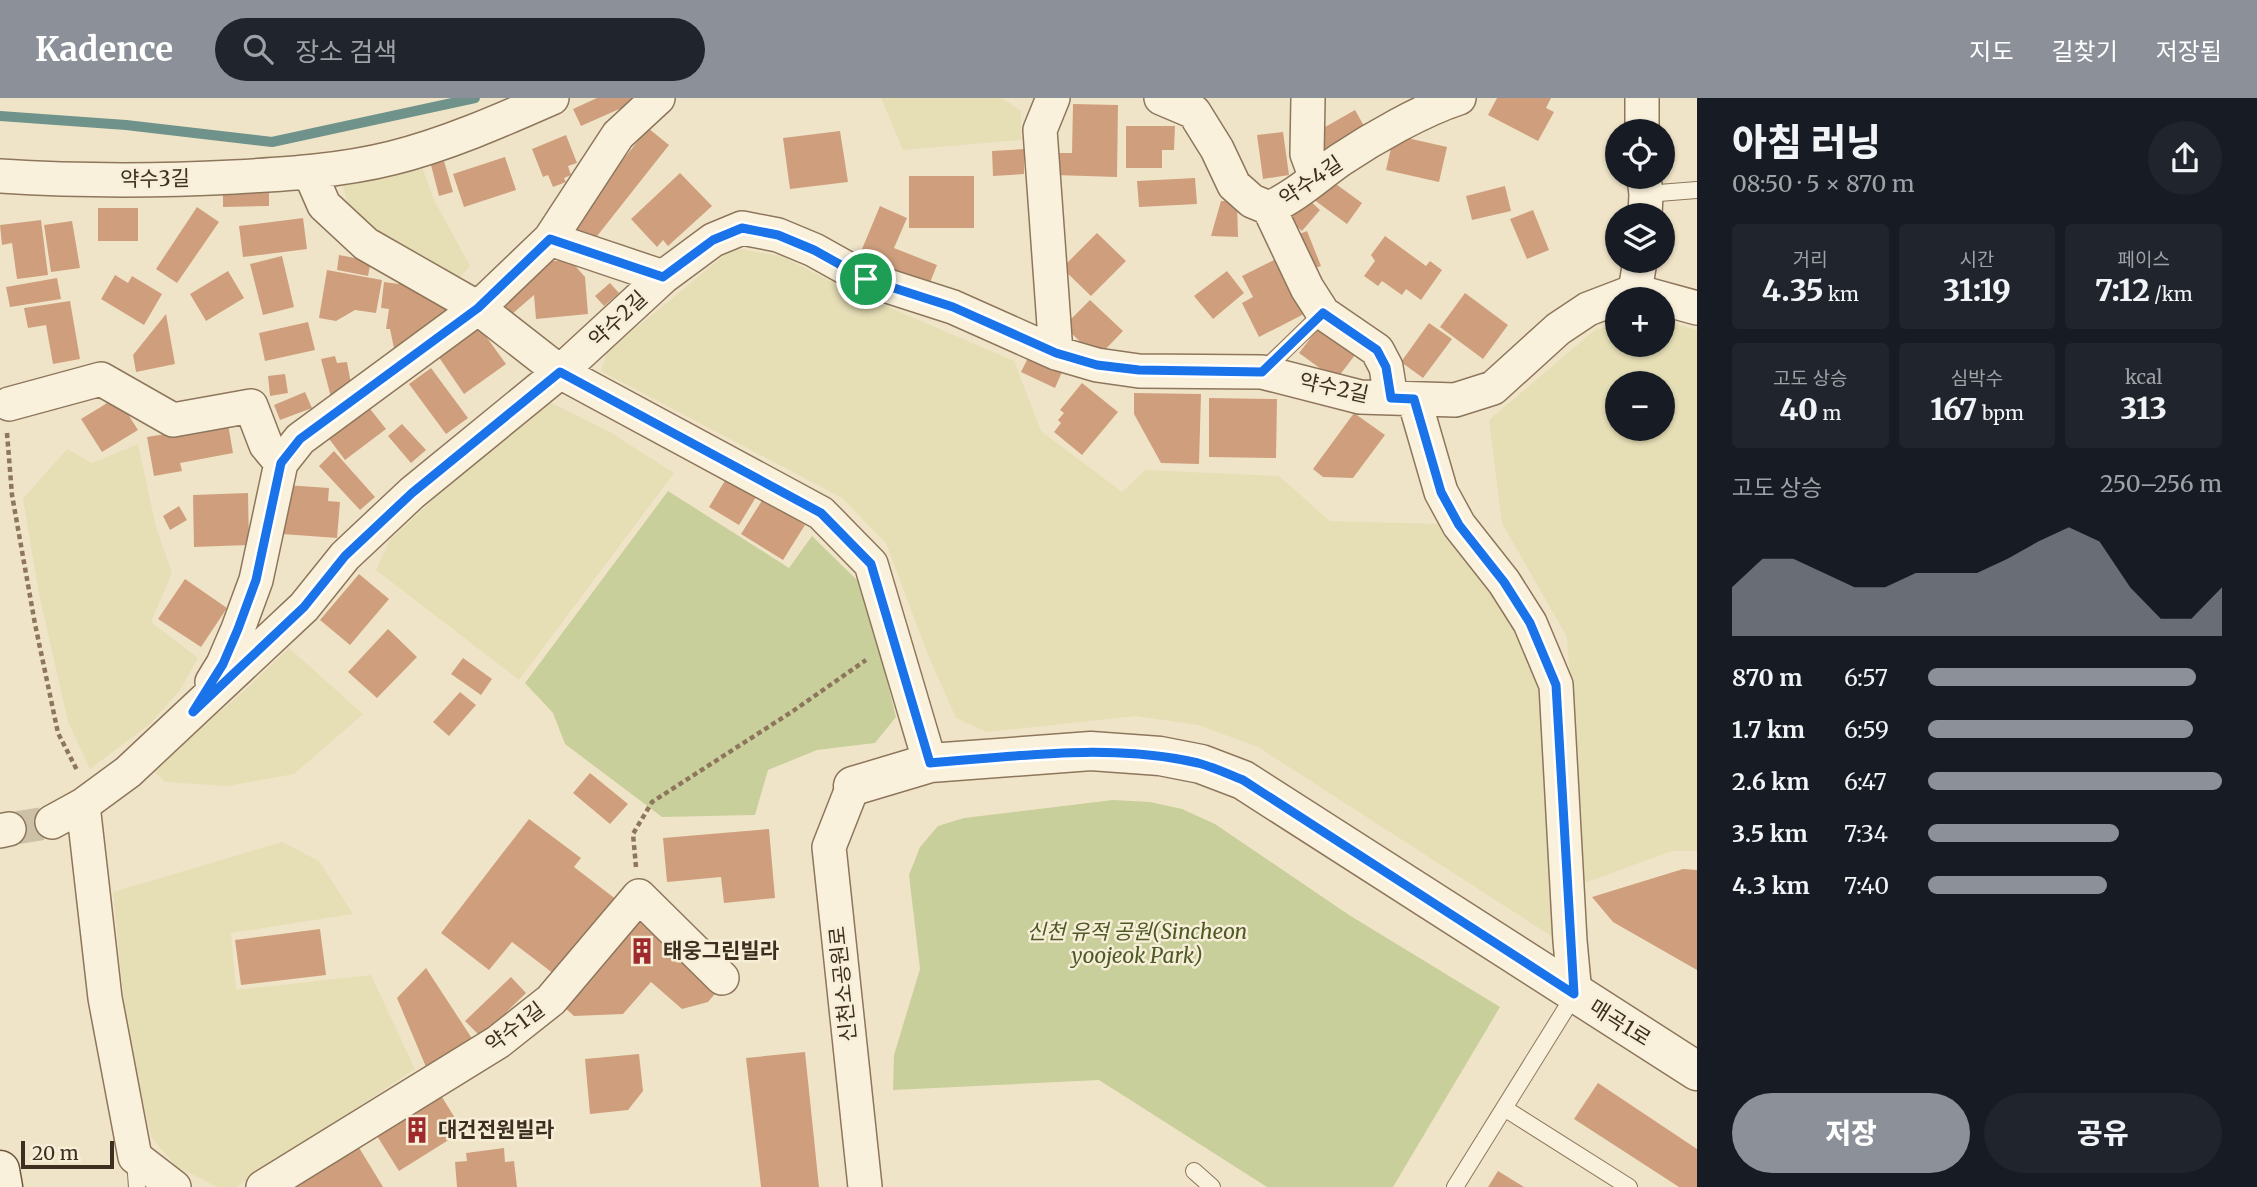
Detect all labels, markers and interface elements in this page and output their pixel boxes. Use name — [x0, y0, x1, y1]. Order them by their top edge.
search box — [215, 18, 705, 81]
text: Kadence — [35, 29, 173, 70]
icon: search — [239, 30, 277, 68]
text: 장소 검색 — [295, 35, 397, 68]
text: 지도 — [1969, 36, 2014, 67]
text: 길찾기 — [2052, 36, 2118, 67]
text: 저장됨 — [2156, 36, 2222, 67]
map controls — [1605, 119, 1675, 441]
button: locate — [1605, 119, 1675, 189]
text: 아침 러닝 — [1732, 119, 1881, 166]
button: share — [2148, 121, 2222, 195]
street label: 약수4길 — [1274, 150, 1348, 212]
street label: 약수3길 — [120, 164, 190, 193]
text: 08:50 · 5 × 870 m — [1732, 169, 1915, 198]
button: layers — [1605, 203, 1675, 273]
text: 거리 — [1793, 247, 1828, 271]
text: 시간 — [1960, 247, 1994, 271]
text: 페이스 — [2117, 247, 2170, 271]
pin — [836, 249, 896, 309]
icon: arrive — [847, 260, 885, 298]
text: 4.35 — [1762, 271, 1823, 309]
text: 31:19 — [1943, 271, 2011, 309]
text: 7:12 — [2095, 271, 2150, 309]
text: km — [1823, 282, 1859, 306]
text: /km — [2150, 282, 2193, 306]
street label: 약수2길 — [583, 285, 653, 353]
button: + — [1605, 287, 1675, 357]
text: kcal — [2125, 365, 2162, 389]
text: 고도 상승 — [1773, 366, 1848, 390]
text: 심박수 — [1951, 366, 2003, 390]
street label: 약수2길 — [1297, 367, 1371, 408]
button: − — [1605, 371, 1675, 441]
text: 313 — [2120, 389, 2167, 427]
text: 40 — [1779, 390, 1818, 428]
text: 167 — [1930, 390, 1977, 428]
text: m — [1818, 401, 1841, 425]
text: bpm — [1977, 401, 2024, 425]
text: 250–256 m — [2100, 469, 2222, 498]
text: 고도 상승 — [1732, 473, 1822, 502]
text: 870 m — [1732, 663, 1802, 692]
text: 6:57 — [1844, 663, 1888, 692]
text: 1.7 km — [1732, 715, 1805, 744]
text: 6:59 — [1844, 715, 1889, 744]
text: 2.6 km — [1732, 767, 1809, 796]
text: 6:47 — [1844, 767, 1887, 796]
text: 3.5 km — [1732, 819, 1808, 848]
text: 7:34 — [1844, 819, 1888, 848]
text: 4.3 km — [1732, 871, 1810, 900]
text: 7:40 — [1844, 871, 1889, 900]
park label: 신천 유적 공원(Sincheon yoojeok Park) — [1027, 918, 1247, 969]
street label: 신천소공원로 — [823, 925, 862, 1043]
building icon: 태웅그린빌라 — [627, 936, 657, 966]
place label: 태웅그린빌라 — [663, 937, 780, 964]
street label: 매곡1로 — [1584, 993, 1656, 1052]
street label: 약수1길 — [480, 996, 550, 1058]
button: 저장 — [1732, 1093, 1970, 1173]
button: 공유 — [1984, 1093, 2222, 1173]
building icon: 대건전원빌라 — [402, 1115, 432, 1145]
place label: 대건전원빌라 — [438, 1116, 555, 1143]
scale bar — [21, 1138, 114, 1170]
text: 20 m — [32, 1141, 79, 1165]

